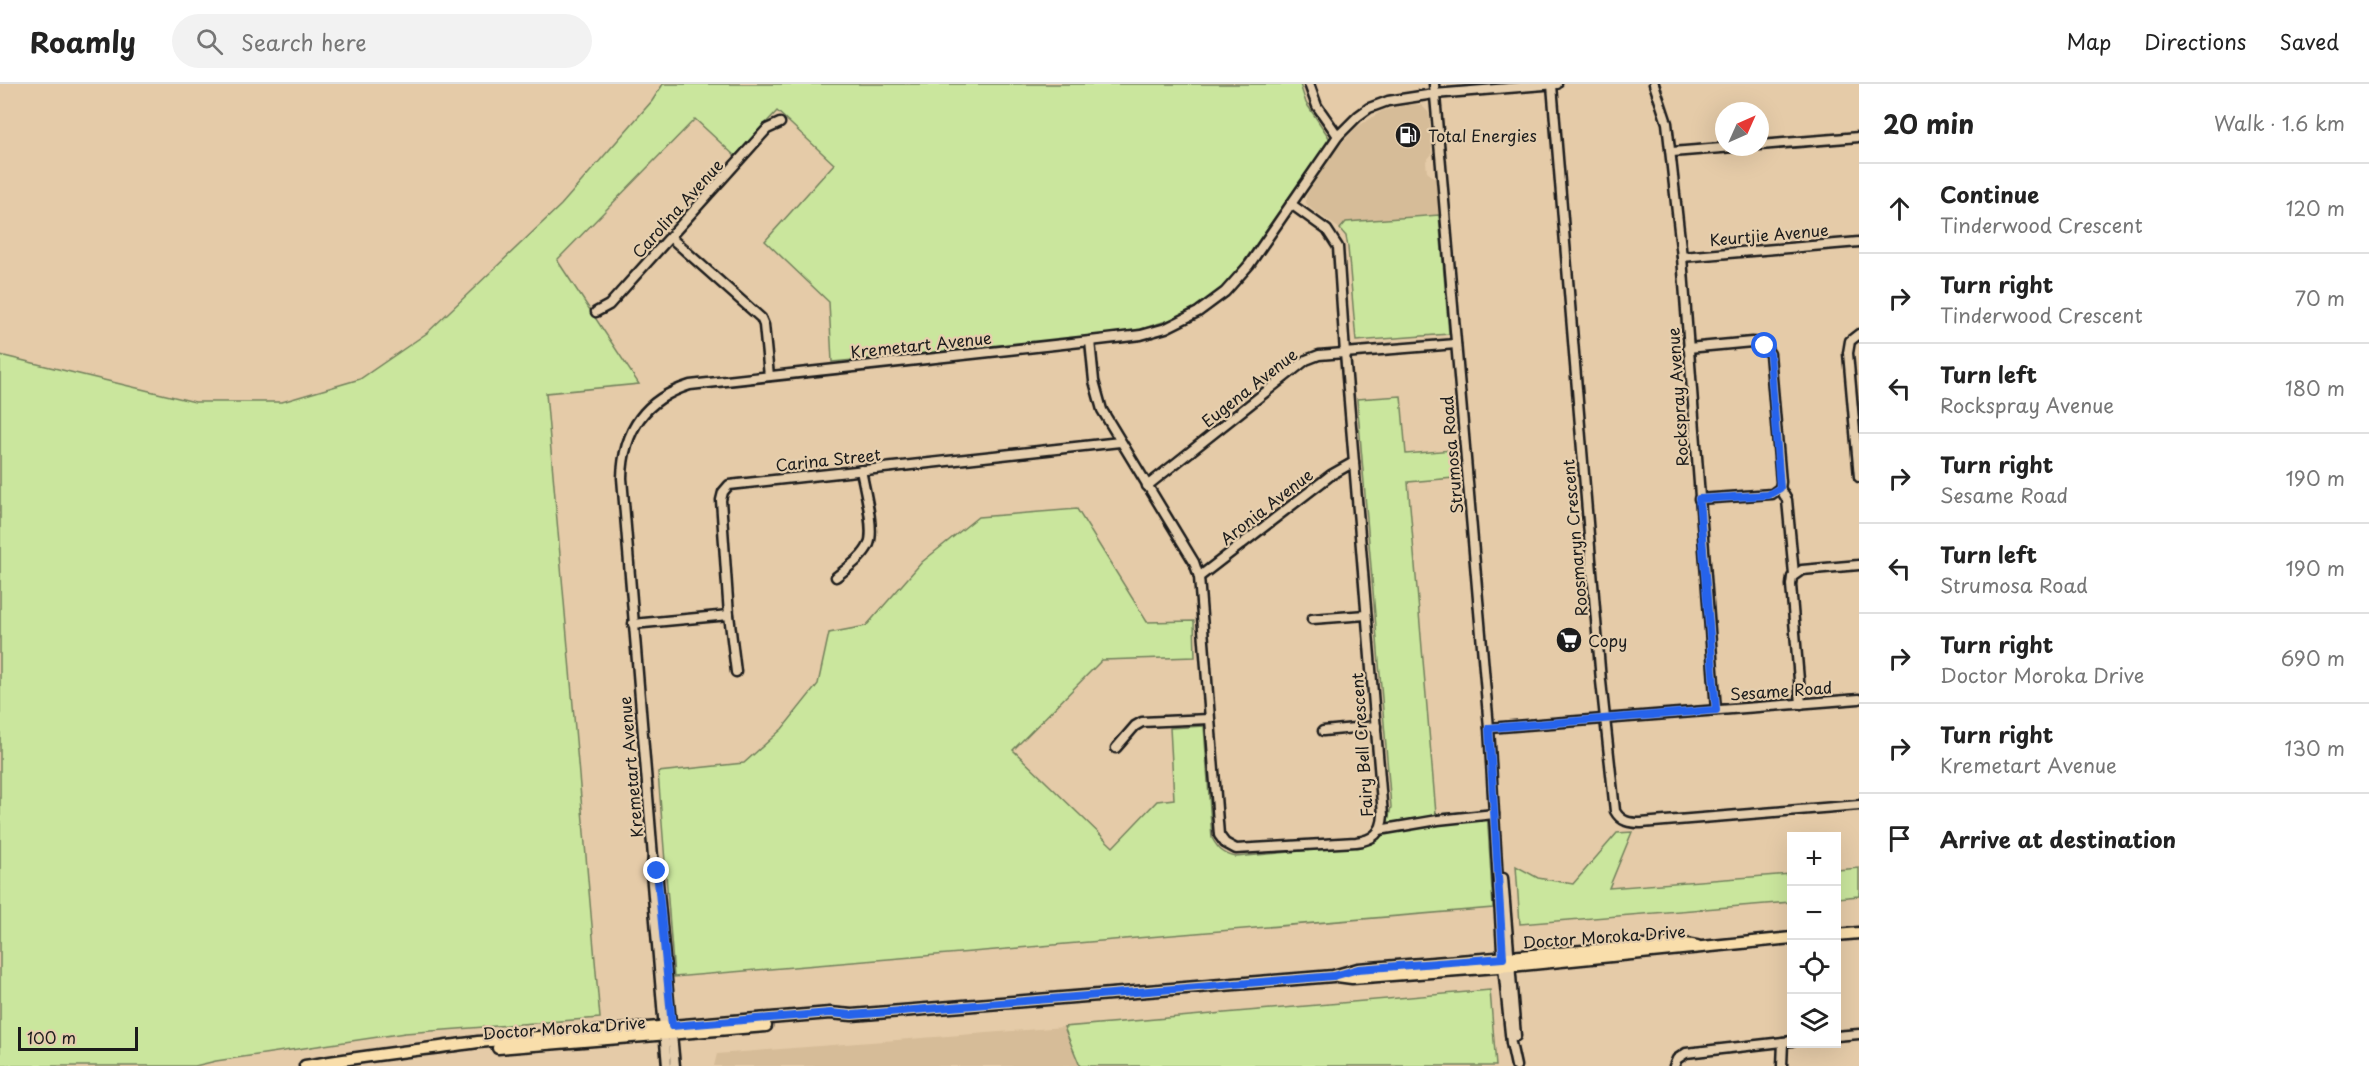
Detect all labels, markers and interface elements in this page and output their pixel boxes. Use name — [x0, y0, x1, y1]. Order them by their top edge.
search box — [172, 14, 592, 68]
text: Roamly — [30, 20, 136, 63]
icon: search — [193, 25, 226, 58]
text: Search here — [241, 25, 367, 58]
text: Map — [2066, 25, 2111, 57]
text: Directions — [2144, 25, 2246, 57]
text: Saved — [2279, 25, 2339, 57]
north arrow — [1715, 102, 1769, 156]
text: 20 min — [1883, 104, 1974, 143]
text: Walk · 1.6 km — [2214, 108, 2345, 138]
fuel station icon: Total Energies — [1393, 120, 1423, 150]
place label: Total Energies — [1428, 123, 1537, 147]
street label: Carolina Avenue — [626, 153, 728, 263]
text: Continue — [1940, 177, 2039, 210]
icon: ahead — [1883, 192, 1916, 225]
text: 120 m — [2286, 193, 2345, 223]
text: Tinderwood Crescent — [1940, 210, 2143, 240]
street label: Keurtjie Avenue — [1708, 217, 1830, 251]
text: Turn right — [1940, 267, 2053, 300]
icon: right — [1883, 282, 1916, 315]
text: 70 m — [2295, 283, 2345, 313]
text: Tinderwood Crescent — [1940, 300, 2143, 330]
street label: Kremetart Avenue — [849, 325, 993, 363]
street label: Rockspray Avenue — [1660, 326, 1694, 467]
route start — [1751, 332, 1777, 358]
street label: Eugena Avenue — [1196, 342, 1302, 432]
text: Turn left — [1940, 357, 2037, 390]
icon: left — [1883, 372, 1916, 405]
text: 180 m — [2285, 373, 2345, 403]
text: Rockspray Avenue — [1940, 390, 2114, 420]
street label: Strumosa Road — [1434, 395, 1468, 515]
street label: Carina Street — [774, 441, 882, 476]
text: Turn right — [1940, 447, 2053, 480]
street label: Roosmaryn Crescent — [1555, 458, 1593, 618]
street label: Aronia Avenue — [1215, 462, 1318, 550]
icon: right — [1883, 462, 1916, 495]
text: 190 m — [2286, 463, 2345, 493]
text: Sesame Road — [1940, 480, 2068, 510]
text: Turn left — [1940, 537, 2037, 570]
icon: left — [1883, 552, 1916, 585]
text: 190 m — [2286, 553, 2345, 583]
text: Strumosa Road — [1940, 570, 2088, 600]
supermarket icon: Copy — [1554, 625, 1584, 655]
text: Turn right — [1940, 627, 2053, 660]
place label: Copy — [1588, 628, 1627, 652]
icon: right — [1883, 642, 1916, 675]
text: 690 m — [2281, 643, 2345, 673]
text: Doctor Moroka Drive — [1940, 660, 2144, 690]
street label: Fairy Bell Crescent — [1344, 671, 1378, 818]
street label: Sesame Road — [1729, 674, 1833, 706]
street label: Kremetart Avenue — [612, 695, 648, 839]
text: Turn right — [1940, 717, 2053, 750]
icon: right — [1883, 732, 1916, 765]
text: 130 m — [2285, 733, 2345, 763]
text: Kremetart Avenue — [1940, 750, 2117, 780]
icon: arrive — [1883, 822, 1916, 855]
text: Arrive at destination — [1940, 822, 2176, 855]
map controls — [1787, 832, 1841, 1048]
button: + — [1787, 832, 1841, 886]
route end — [643, 857, 669, 883]
button: − — [1787, 886, 1841, 940]
street label: Doctor Moroka Drive — [1522, 918, 1686, 954]
button: locate — [1787, 940, 1841, 994]
button: layers — [1787, 994, 1841, 1048]
street label: Doctor Moroka Drive — [482, 1009, 646, 1045]
scale bar — [18, 1024, 138, 1052]
text: 100 m — [27, 1025, 76, 1049]

